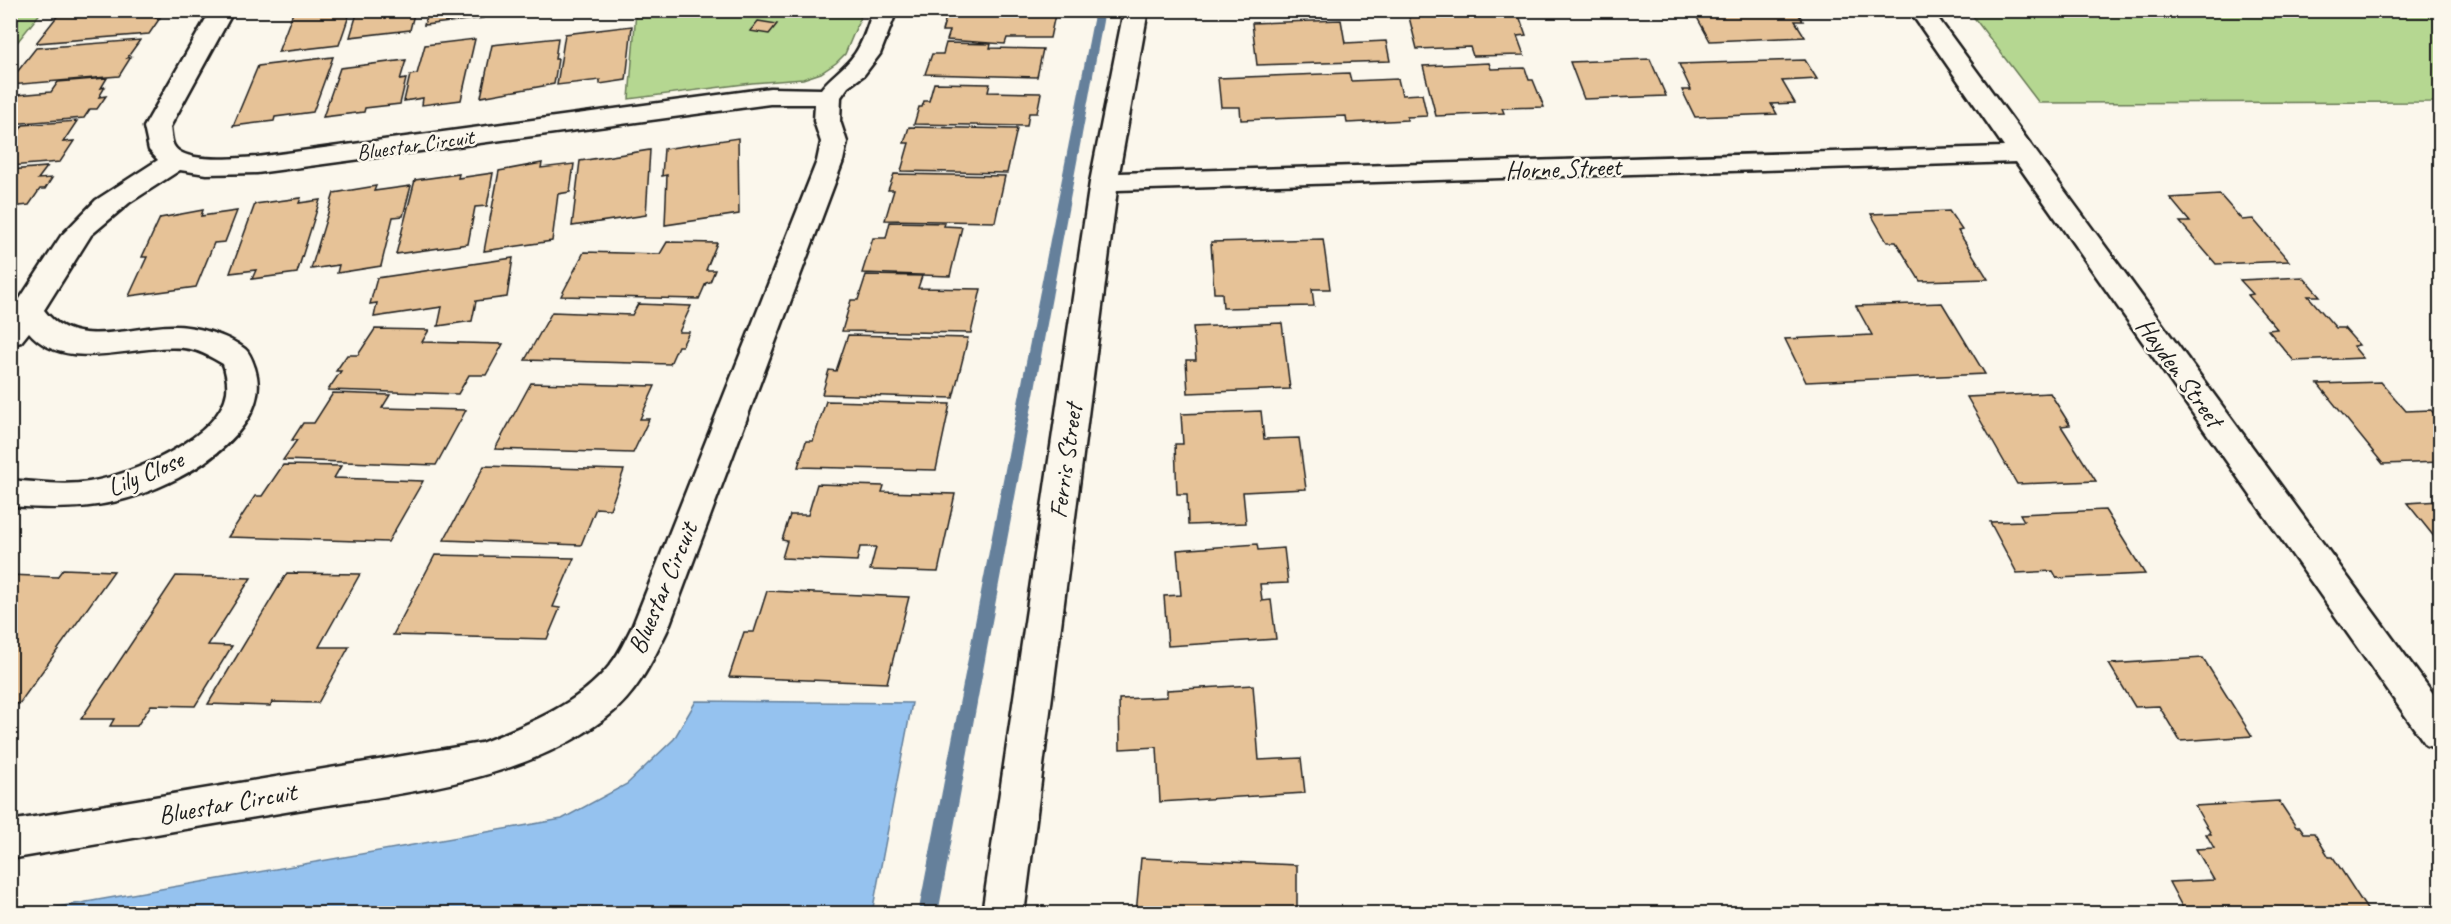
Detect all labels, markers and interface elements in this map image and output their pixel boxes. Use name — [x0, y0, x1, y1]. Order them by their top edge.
street label: Bluestar Circuit — [355, 123, 478, 167]
street label: Horne Street — [1505, 150, 1624, 187]
street label: Hayden Street — [2129, 311, 2232, 436]
street label: Ferris Street — [1041, 398, 1090, 520]
street label: Lily Close — [102, 442, 190, 504]
street label: Bluestar Circuit — [620, 515, 706, 659]
street label: Bluestar Circuit — [156, 775, 301, 832]

